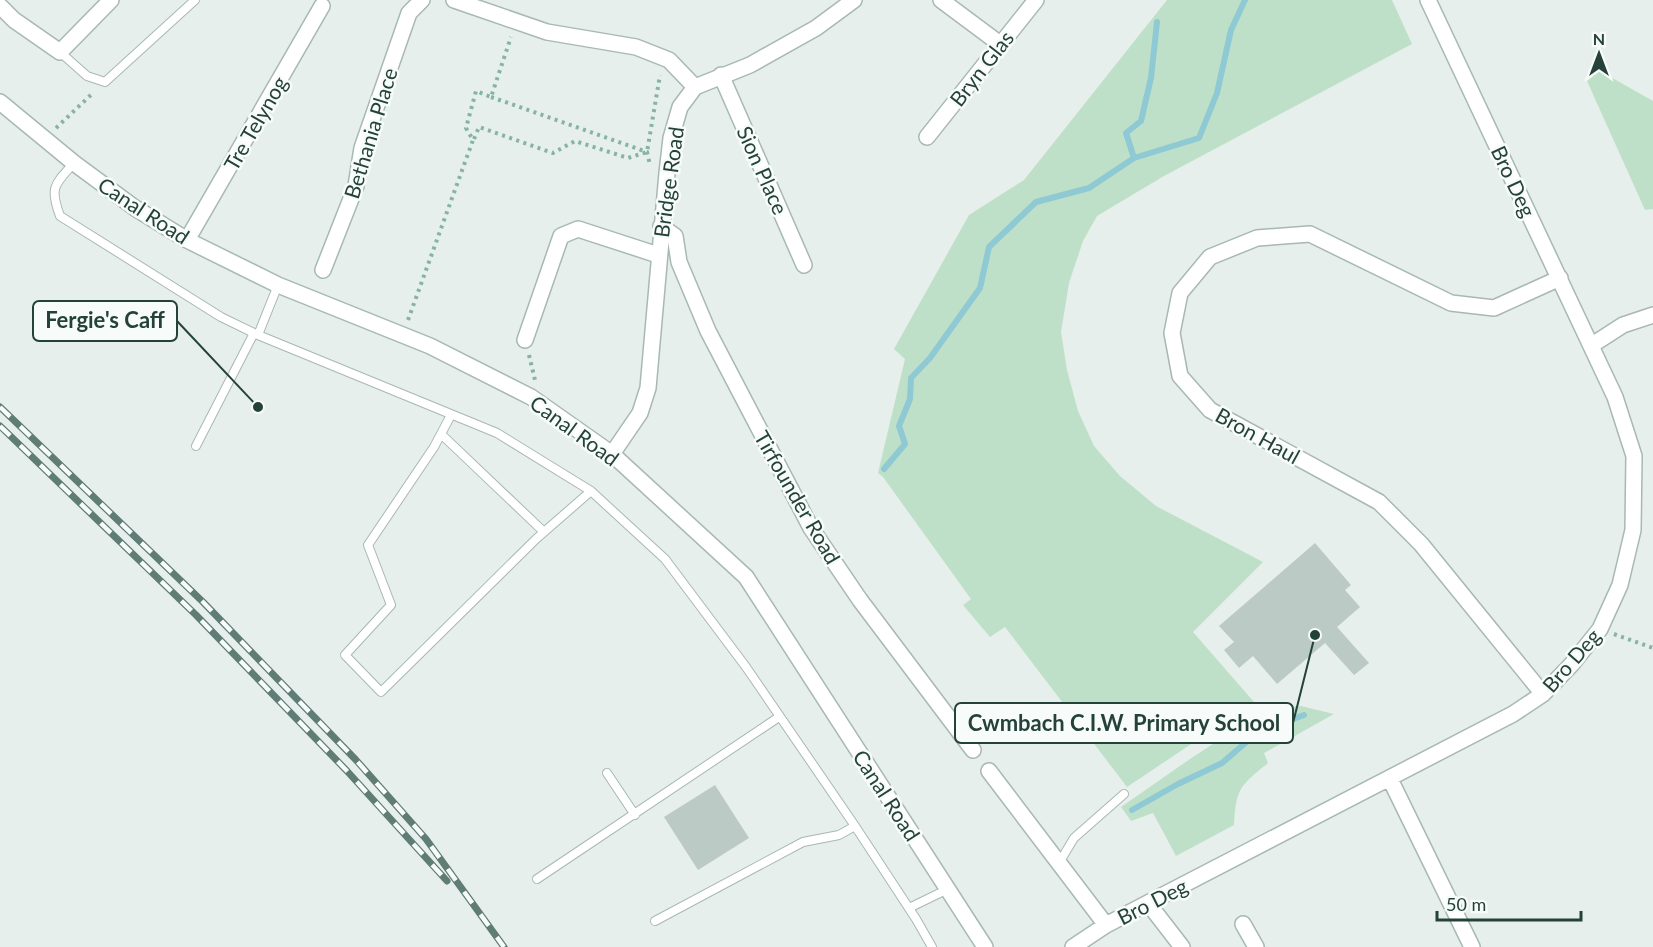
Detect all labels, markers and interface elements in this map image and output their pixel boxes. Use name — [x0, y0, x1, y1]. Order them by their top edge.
north arrow — [1569, 24, 1629, 84]
street label: Bryn Glas — [944, 25, 1018, 111]
text: N — [1593, 29, 1605, 48]
street label: Bethania Place — [338, 65, 402, 201]
street label: Tre Telynog — [218, 72, 292, 174]
street label: Sion Place — [732, 122, 794, 218]
street label: Bridge Road — [648, 125, 688, 239]
street label: Bro Deg — [1487, 141, 1541, 221]
street label: Canal Road — [94, 171, 194, 249]
callout: Fergie's Caff — [33, 301, 177, 341]
text: Fergie's Caff — [45, 306, 165, 333]
street label: Canal Road — [526, 389, 624, 471]
street label: Bron Haul — [1212, 402, 1304, 468]
street label: Tirfounder Road — [750, 426, 846, 568]
street label: Bro Deg — [1537, 623, 1605, 697]
callout: Cwmbach C.I.W. Primary School — [955, 703, 1293, 743]
text: Cwmbach C.I.W. Primary School — [968, 709, 1280, 736]
street label: Canal Road — [848, 745, 926, 845]
street label: Bro Deg — [1113, 873, 1191, 929]
scale bar — [1437, 884, 1581, 922]
text: 50 m — [1446, 893, 1486, 915]

